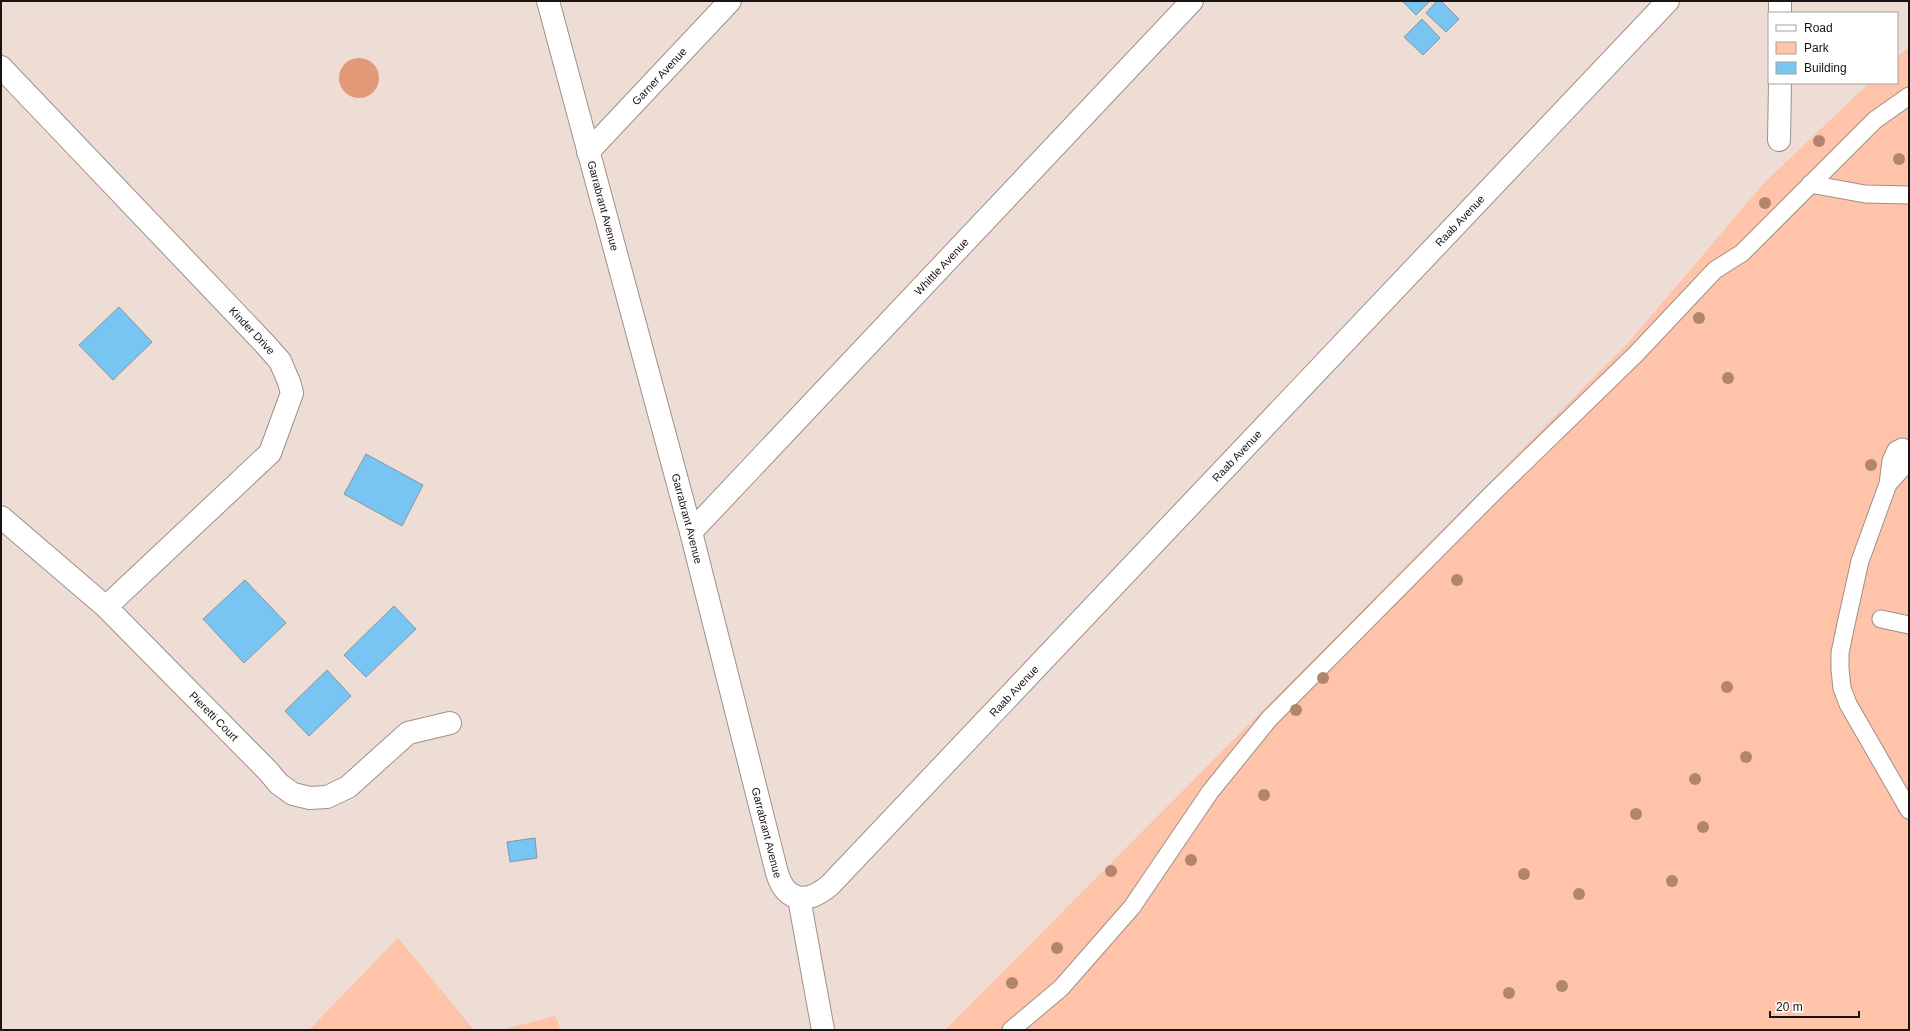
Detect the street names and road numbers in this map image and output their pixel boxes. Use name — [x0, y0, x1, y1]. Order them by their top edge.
street label: Garner Avenue — [630, 45, 689, 107]
street label: Garrabrant Avenue — [585, 159, 621, 252]
street label: Raab Avenue — [1433, 193, 1487, 249]
street label: Whittle Avenue — [912, 236, 971, 297]
street label: Kinder Drive — [227, 304, 277, 357]
street label: Raab Avenue — [1210, 428, 1264, 484]
street label: Garrabrant Avenue — [670, 472, 705, 565]
street label: Raab Avenue — [987, 663, 1041, 719]
street label: Pieretti Court — [187, 689, 241, 743]
street label: Garrabrant Avenue — [750, 786, 784, 880]

